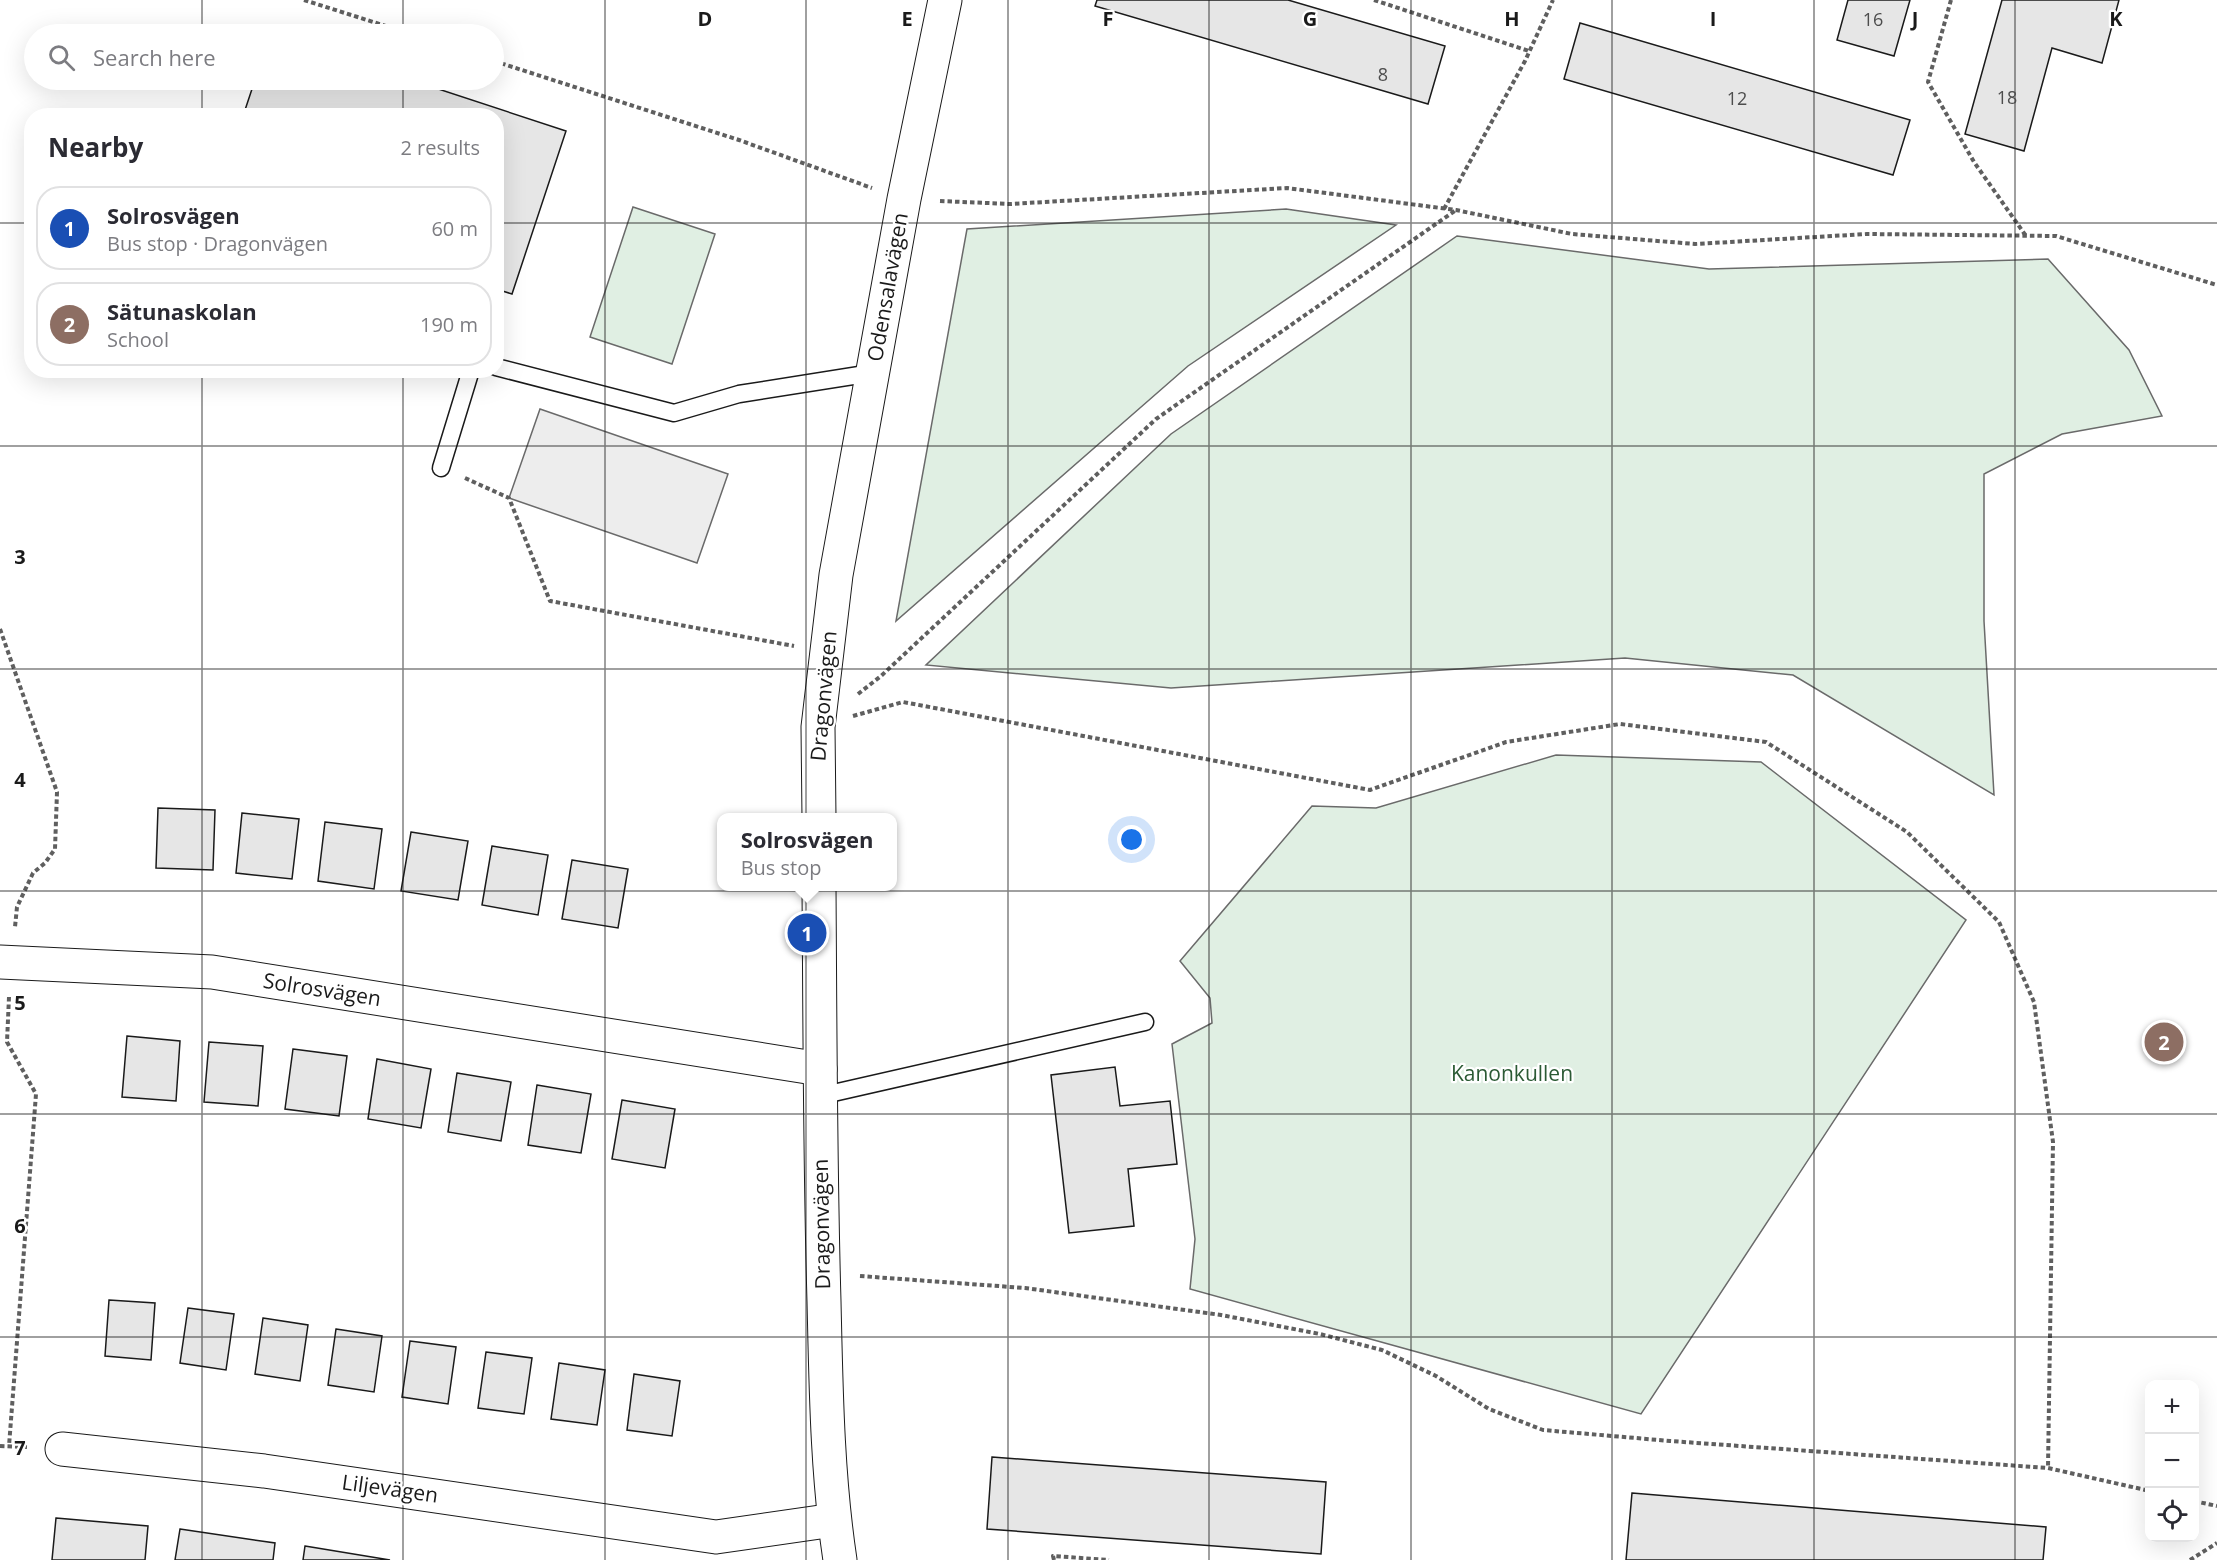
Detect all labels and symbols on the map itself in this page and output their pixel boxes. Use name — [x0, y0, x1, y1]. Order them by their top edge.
text: D — [698, 5, 712, 32]
text: E — [901, 5, 913, 32]
text: F — [1103, 5, 1113, 32]
text: G — [1303, 5, 1317, 32]
text: H — [1504, 5, 1520, 32]
text: I — [1710, 5, 1716, 32]
text: J — [1910, 5, 1918, 32]
text: K — [2109, 5, 2123, 32]
house number: 16 — [1863, 7, 1883, 31]
house number: 8 — [1378, 62, 1388, 86]
house number: 18 — [1997, 85, 2017, 109]
house number: 12 — [1727, 86, 1747, 110]
street label: Odensalavägen — [860, 210, 914, 363]
text: 3 — [14, 543, 26, 570]
street label: Dragonvägen — [803, 630, 843, 762]
text: 4 — [14, 766, 26, 793]
your location — [1117, 825, 1146, 854]
pin: 1 — [788, 910, 826, 956]
street label: Solrosvägen — [261, 966, 383, 1012]
text: 5 — [14, 989, 26, 1016]
pin: 2 — [2144, 1020, 2184, 1064]
park label: Kanonkullen — [1451, 1059, 1573, 1087]
street label: Dragonvägen — [806, 1158, 836, 1290]
text: 6 — [14, 1212, 26, 1239]
text: 7 — [14, 1434, 26, 1461]
street label: Liljevägen — [340, 1467, 440, 1509]

